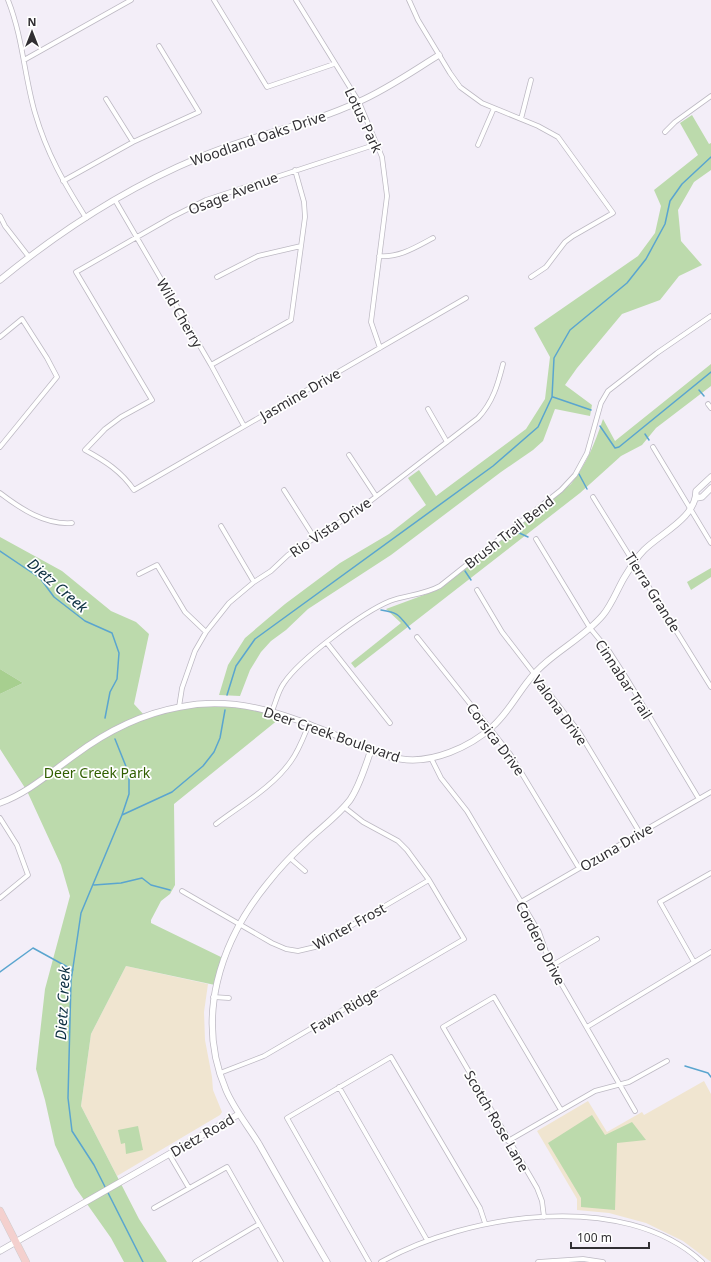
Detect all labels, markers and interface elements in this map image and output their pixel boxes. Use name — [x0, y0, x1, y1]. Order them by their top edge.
north arrow — [12, 12, 52, 52]
text: N — [28, 14, 36, 29]
street label: Lotus Park — [341, 85, 388, 156]
street label: Woodland Oaks Drive — [188, 106, 328, 170]
street label: Osage Avenue — [185, 167, 281, 219]
street label: Wild Cherry — [153, 275, 208, 352]
street label: Jasmine Drive — [255, 363, 344, 426]
street label: Brush Trail Bend — [461, 491, 557, 573]
street label: Rio Vista Drive — [286, 493, 374, 561]
street label: Tierra Grande — [621, 548, 685, 636]
water label: Dietz Creek — [24, 553, 93, 617]
street label: Cinnabar Trail — [591, 636, 657, 722]
street label: Valona Drive — [528, 671, 592, 749]
street label: Corsica Drive — [462, 699, 530, 779]
street label: Deer Creek Boulevard — [261, 702, 403, 766]
park label: Deer Creek Park — [44, 763, 151, 782]
street label: Ozuna Drive — [576, 818, 656, 875]
street label: Winter Frost — [309, 898, 389, 954]
street label: Cordero Drive — [512, 898, 570, 988]
water label: Dietz Creek — [50, 965, 74, 1040]
street label: Fawn Ridge — [307, 982, 381, 1038]
street label: Scotch Rose Lane — [460, 1067, 534, 1175]
street label: Dietz Road — [167, 1109, 237, 1161]
scale bar — [571, 1224, 649, 1250]
text: 100 m — [577, 1229, 612, 1246]

